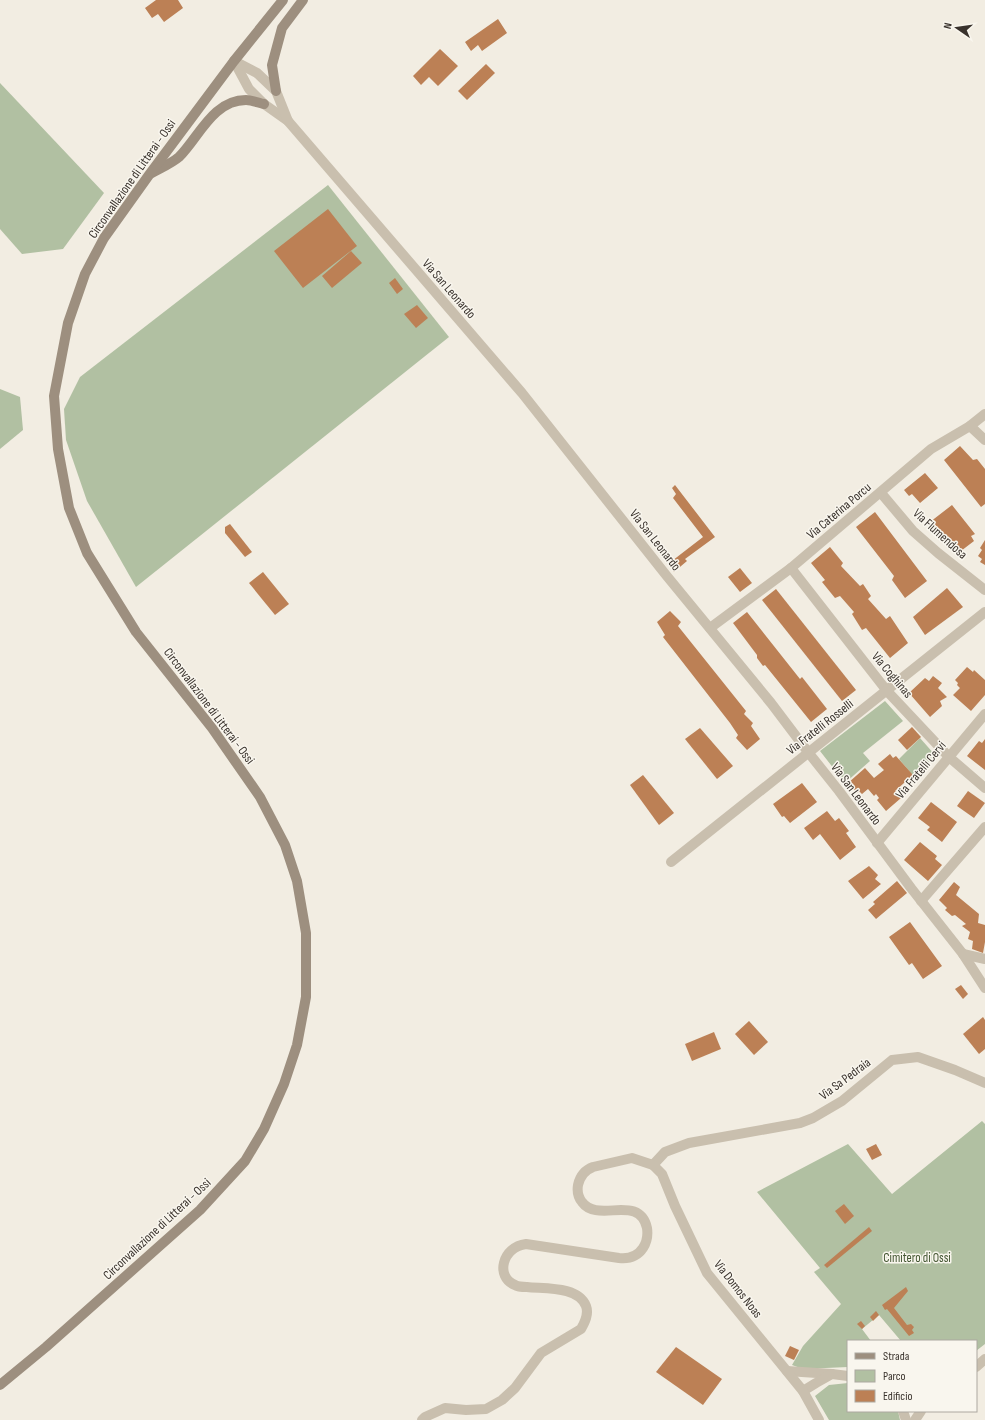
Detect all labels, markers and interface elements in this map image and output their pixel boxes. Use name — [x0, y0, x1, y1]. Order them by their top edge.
north arrow — [937, 8, 977, 48]
text: N — [941, 21, 955, 30]
street label: Circonvallazione di Litterai - Ossi — [85, 117, 179, 241]
street label: Via San Leonardo — [419, 256, 479, 322]
street label: Via Caterina Porcu — [803, 479, 875, 543]
street label: Via Flumendosa — [909, 505, 971, 563]
street label: Via San Leonardo — [626, 506, 684, 574]
street label: Circonvallazione di Litterai - Ossi — [160, 645, 258, 767]
street label: Via Coghinas — [868, 649, 916, 702]
street label: Via Fratelli Rosselli — [783, 696, 857, 758]
street label: Via Fratelli Cervi — [892, 738, 950, 802]
street label: Via San Leonardo — [827, 760, 885, 828]
street label: Via Sa Pedraia — [816, 1055, 874, 1103]
street label: Circonvallazione di Litterai - Ossi — [100, 1175, 214, 1283]
park label: Cimitero di Ossi — [883, 1250, 951, 1266]
street label: Via Domos Noas — [710, 1257, 766, 1321]
legend — [847, 1340, 977, 1412]
text: Strada — [883, 1349, 910, 1364]
text: Parco — [883, 1369, 906, 1384]
text: Edificio — [883, 1389, 912, 1404]

